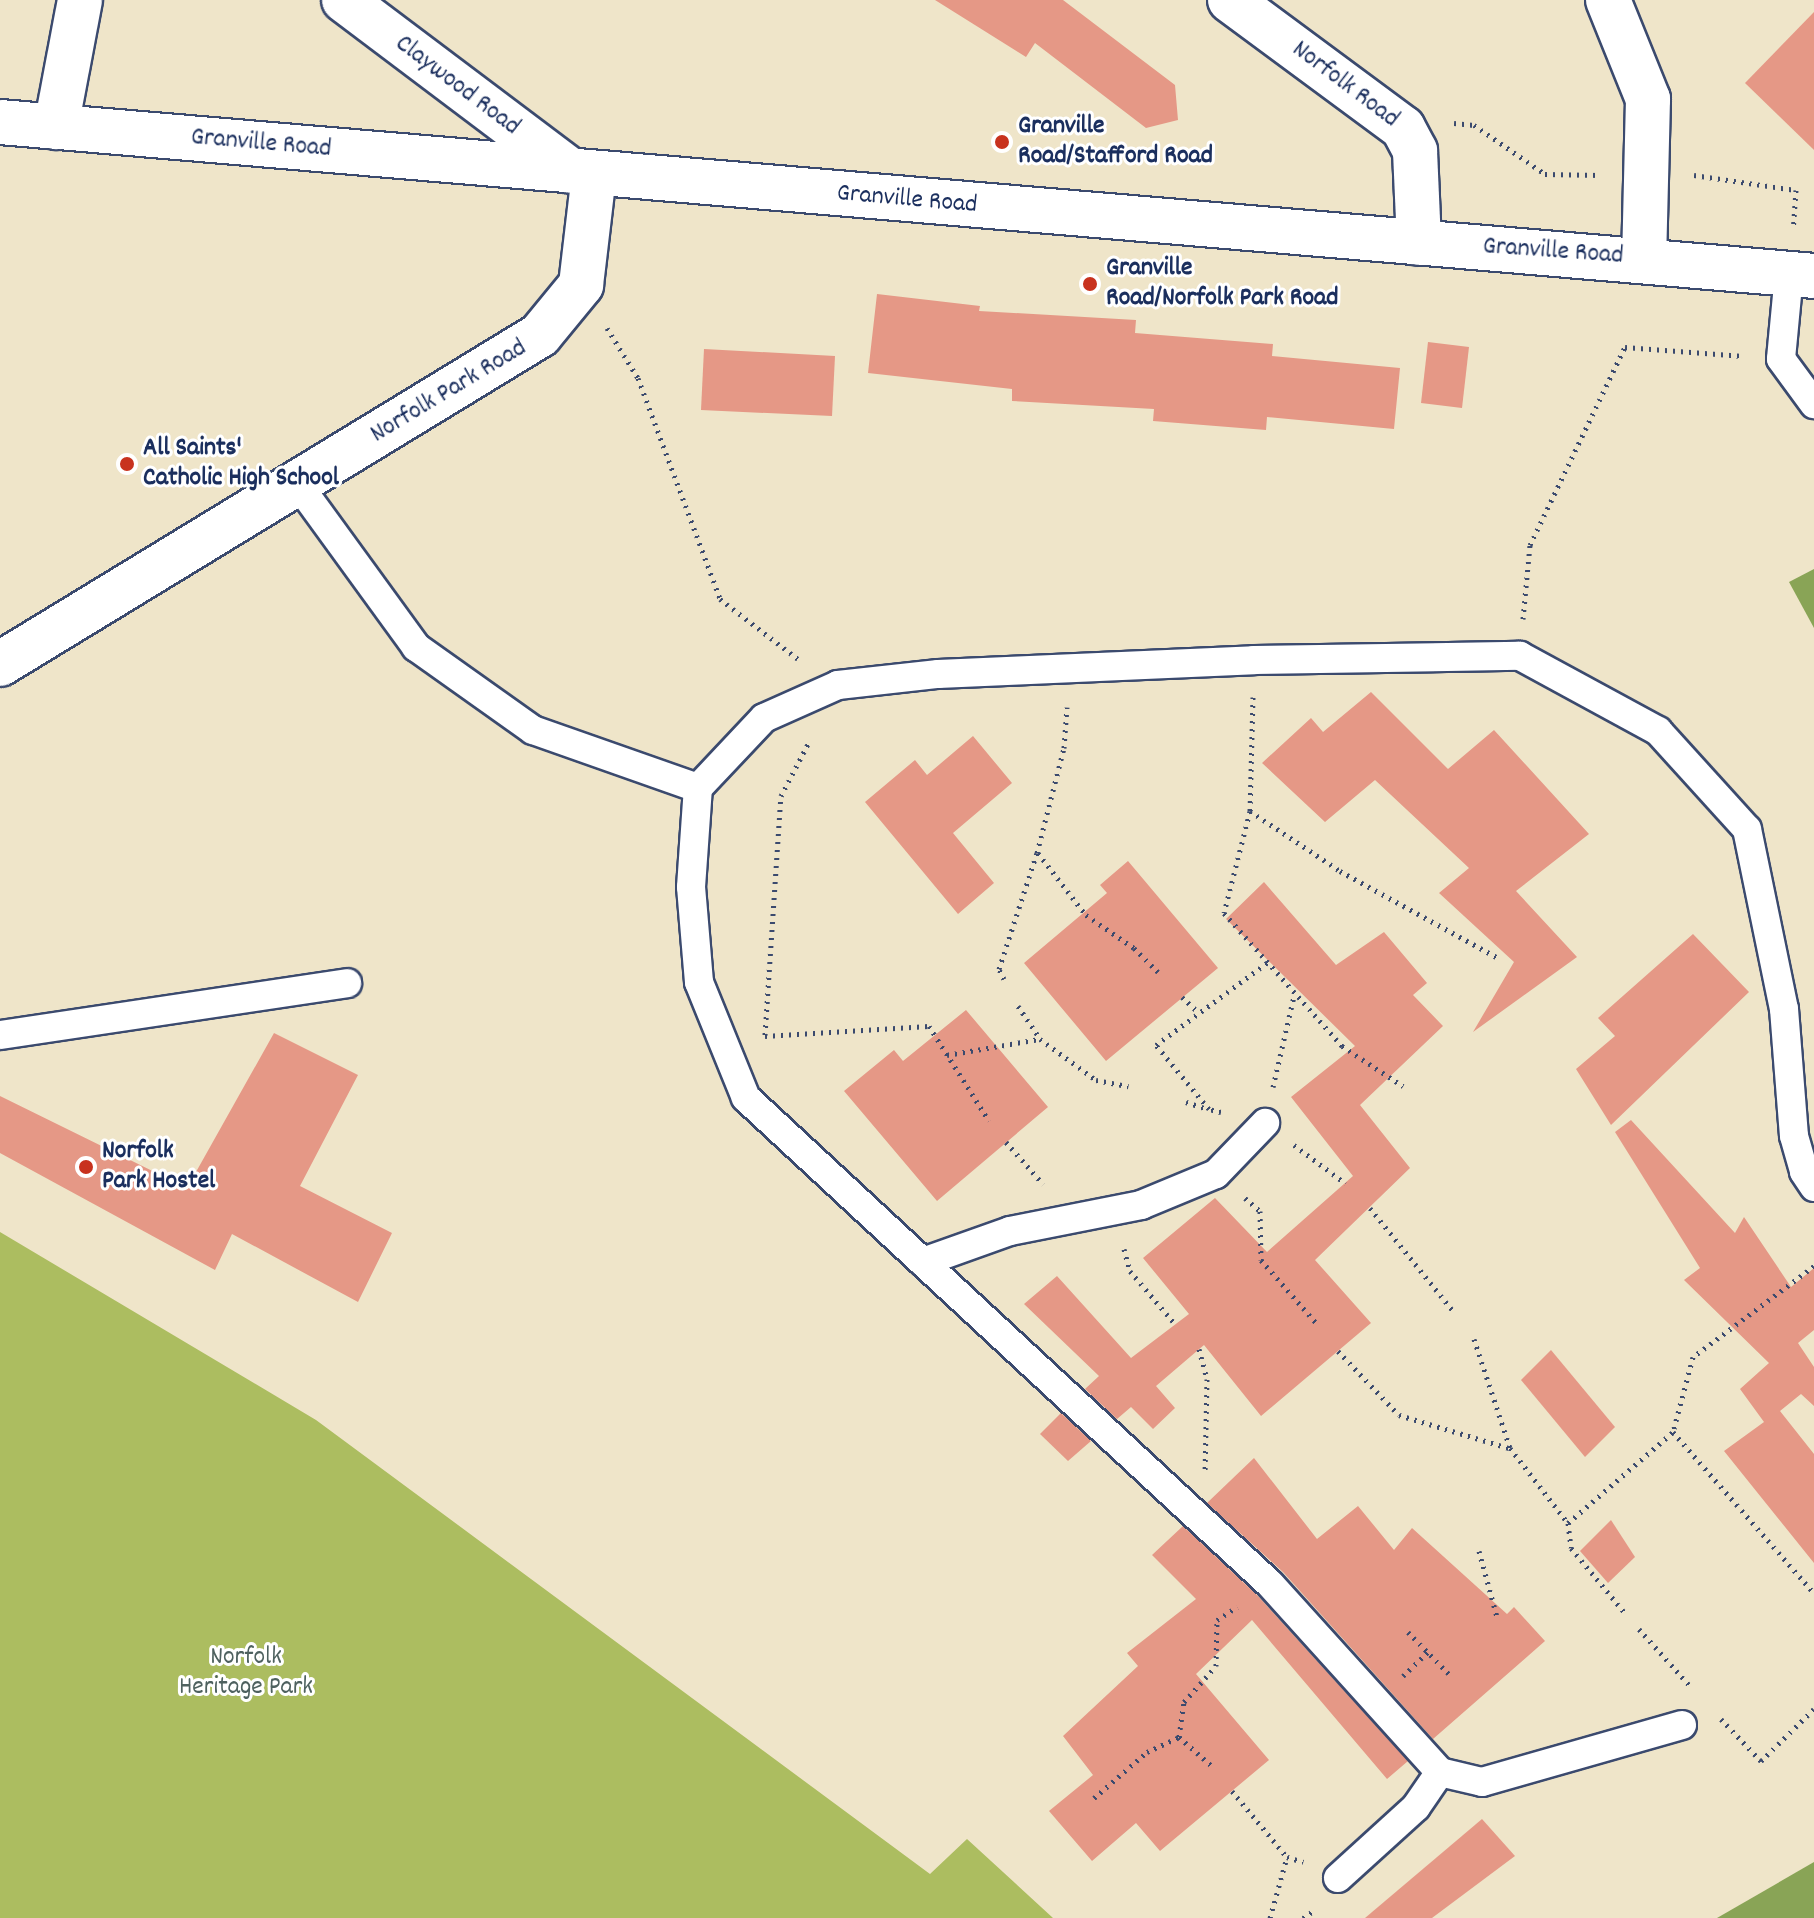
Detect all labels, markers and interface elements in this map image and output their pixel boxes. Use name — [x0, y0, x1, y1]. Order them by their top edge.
street label: Claywood Road — [388, 29, 526, 143]
street label: Norfolk Road — [1285, 35, 1405, 135]
place label: Granville Road/Stafford Road — [1018, 111, 1213, 172]
street label: Granville Road — [189, 122, 333, 166]
marker: Granville Road/Stafford Road — [993, 133, 1011, 151]
street label: Granville Road — [835, 178, 979, 222]
street label: Granville Road — [1482, 232, 1624, 272]
place label: Granville Road/Norfolk Park Road — [1106, 253, 1338, 314]
marker: Granville Road/Norfolk Park Road — [1081, 275, 1099, 293]
street label: Norfolk Park Road — [365, 333, 533, 451]
place label: All Saints' Catholic High School — [143, 433, 339, 494]
marker: All Saints' Catholic High School — [118, 455, 136, 473]
place label: Norfolk Park Hostel — [102, 1136, 215, 1198]
marker: Norfolk Park Hostel — [77, 1158, 95, 1176]
park label: Norfolk Heritage Park — [179, 1642, 313, 1704]

